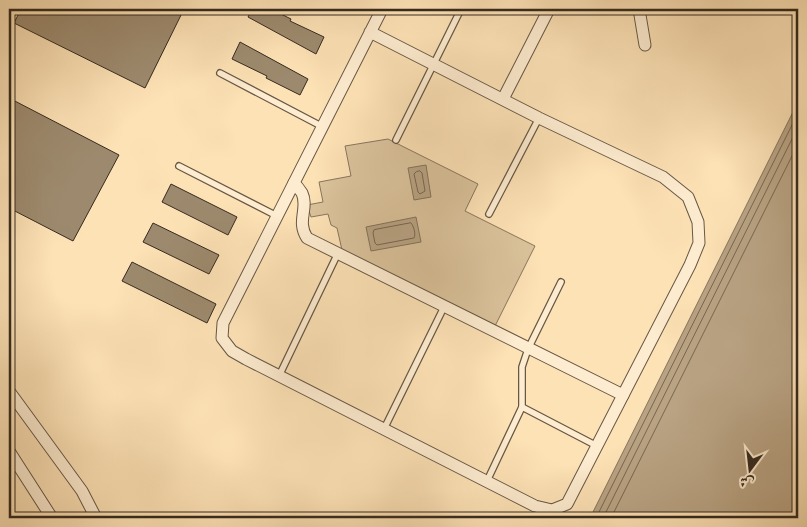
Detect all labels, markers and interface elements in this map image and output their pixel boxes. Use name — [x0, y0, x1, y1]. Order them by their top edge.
north arrow — [724, 444, 774, 494]
text: ش — [738, 471, 756, 492]

